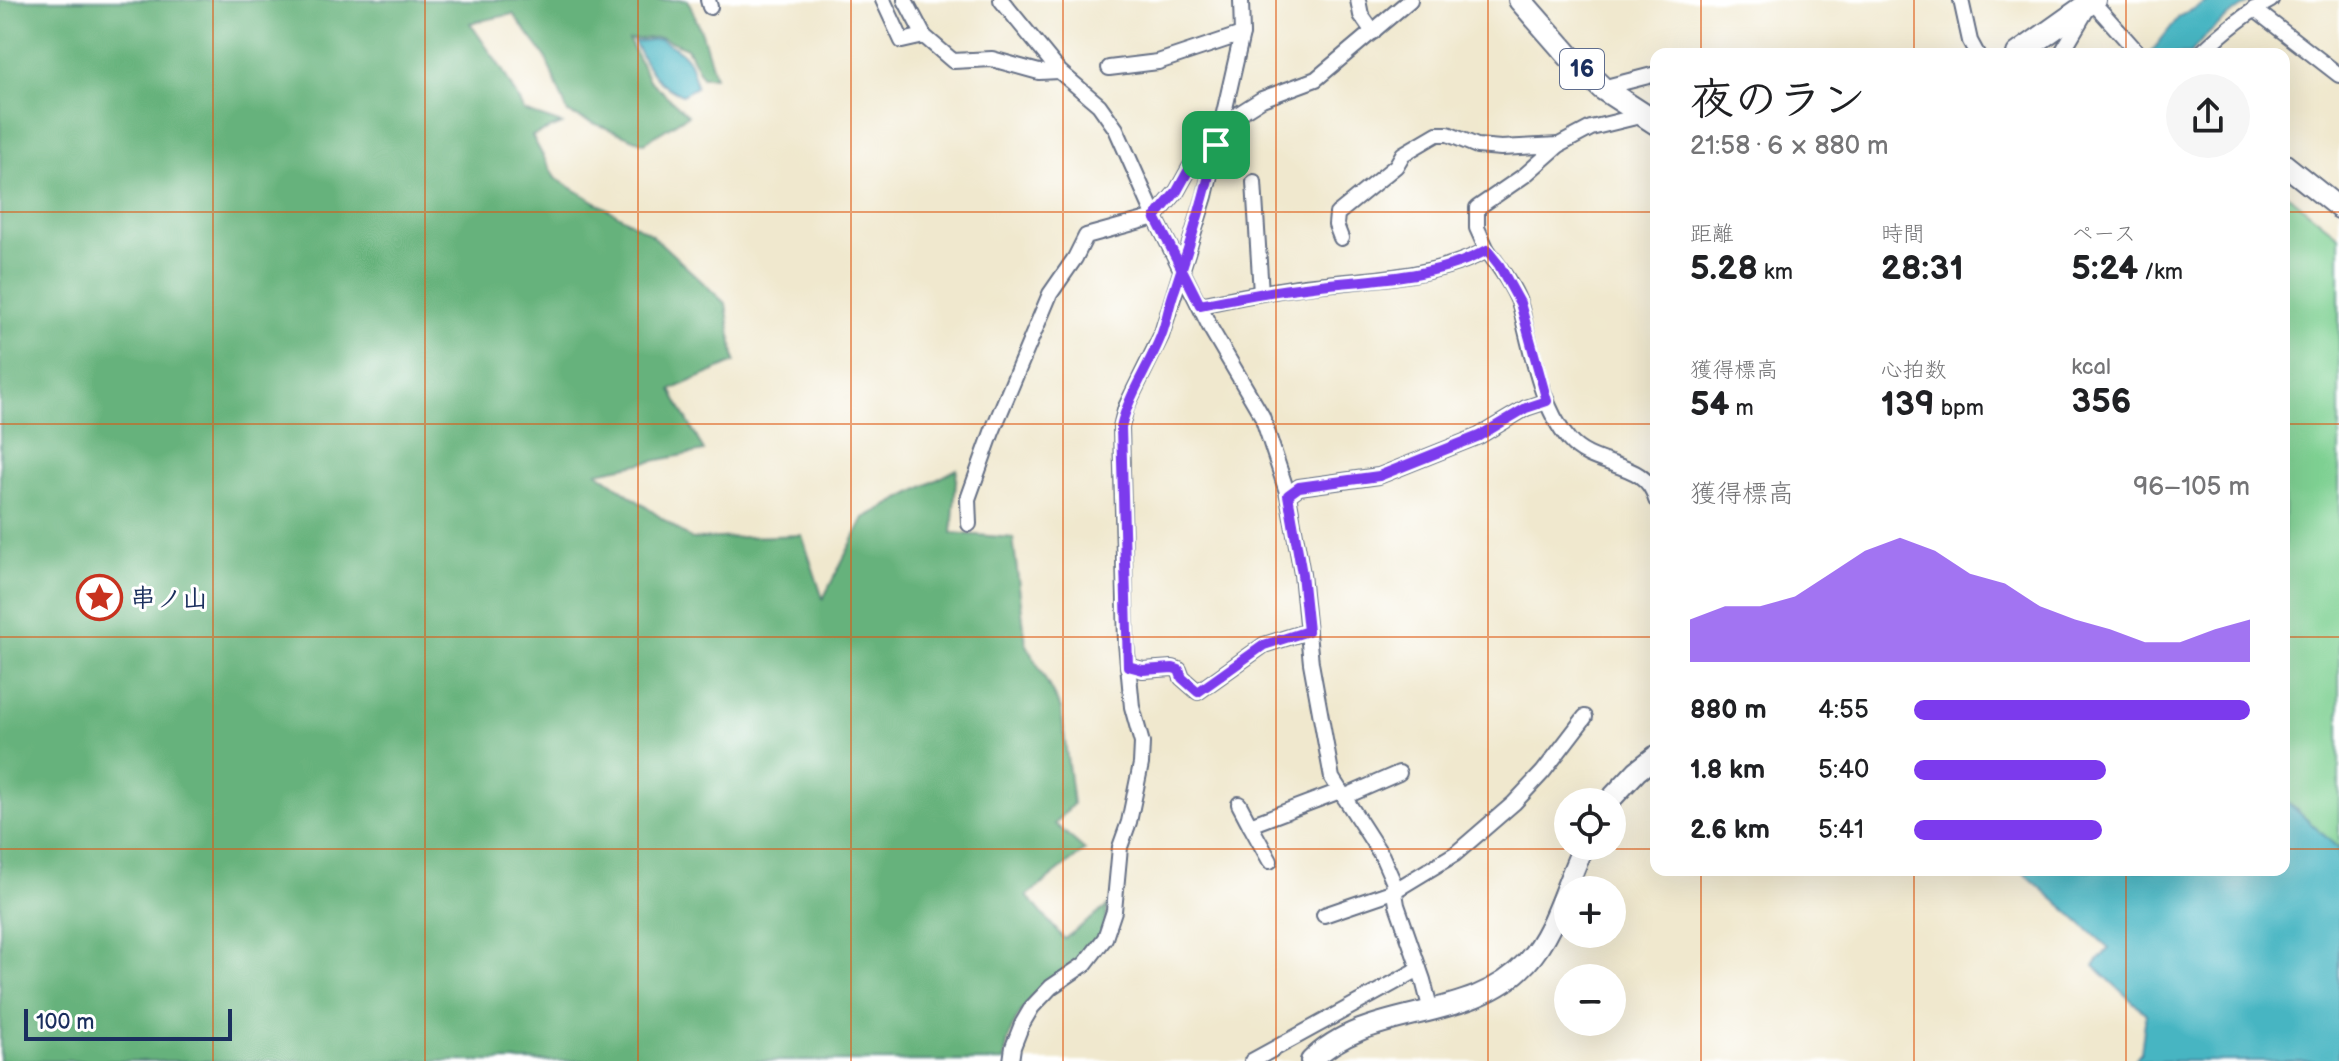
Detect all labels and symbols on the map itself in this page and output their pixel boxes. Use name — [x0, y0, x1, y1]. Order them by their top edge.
road number: 16 — [1560, 49, 1604, 89]
pin — [1182, 111, 1250, 179]
place icon: 串ノ山 — [75, 574, 123, 622]
place label: 串ノ山 — [130, 584, 208, 615]
scale bar — [24, 1005, 232, 1041]

